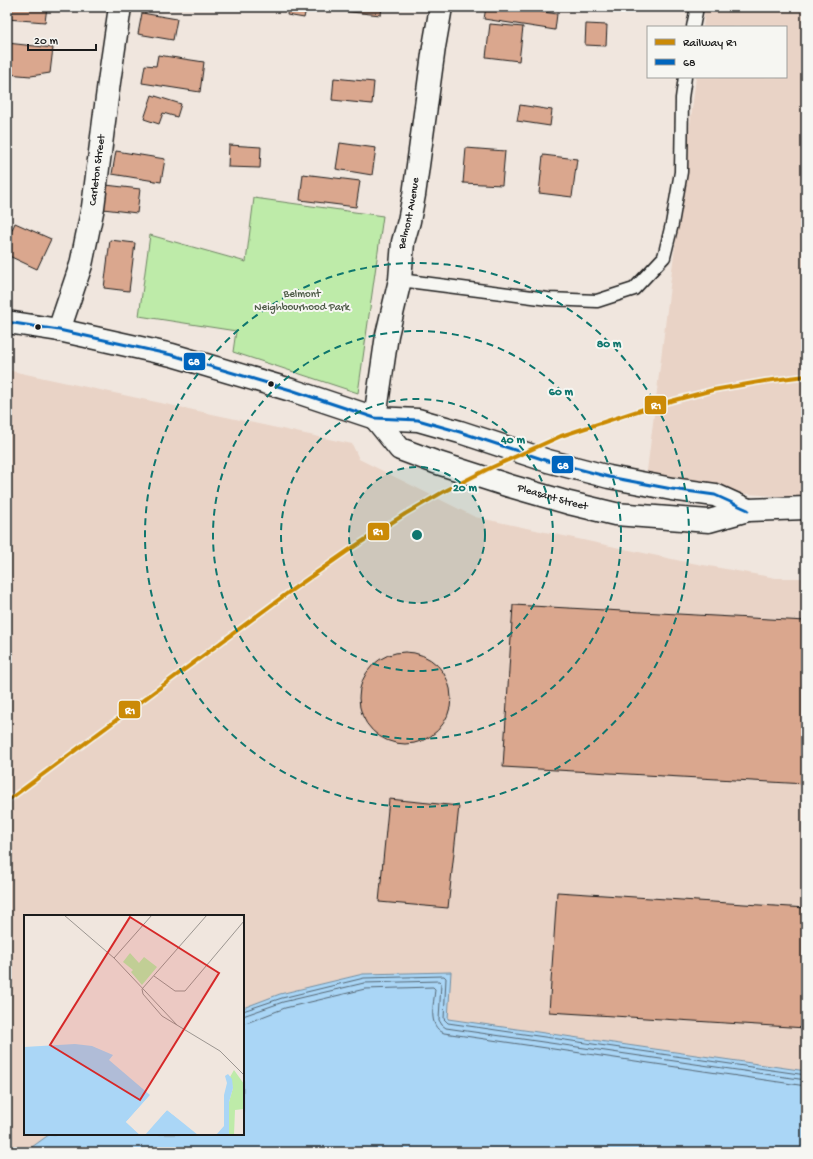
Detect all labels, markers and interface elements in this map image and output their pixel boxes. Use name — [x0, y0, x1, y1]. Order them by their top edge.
scale bar — [28, 26, 96, 52]
legend — [647, 26, 787, 78]
text: 20 m — [34, 35, 59, 49]
text: Railway R1 — [683, 37, 737, 51]
text: 68 — [683, 57, 696, 71]
street label: Carleton Street — [87, 132, 108, 206]
street label: Belmont Avenue — [396, 176, 422, 250]
park label: Belmont Neighbourhood Park — [254, 289, 351, 314]
unlabelled marker — [33, 322, 43, 332]
text: 80 m — [597, 338, 622, 352]
line badge: 68 — [183, 352, 206, 371]
text: 68 — [188, 357, 200, 369]
unlabelled marker — [266, 379, 276, 389]
text: 60 m — [549, 386, 574, 400]
line badge: R1 — [644, 395, 667, 415]
text: R1 — [650, 401, 661, 413]
text: 40 m — [500, 434, 525, 448]
line badge: 68 — [551, 455, 574, 474]
text: 68 — [557, 461, 569, 473]
text: 20 m — [453, 482, 478, 496]
street label: Pleasant Street — [515, 482, 590, 514]
line badge: R1 — [367, 522, 390, 541]
text: R1 — [372, 527, 383, 539]
centre of rings — [410, 528, 424, 542]
line badge: R1 — [118, 700, 141, 719]
text: R1 — [124, 706, 135, 718]
inset map — [24, 915, 244, 1135]

